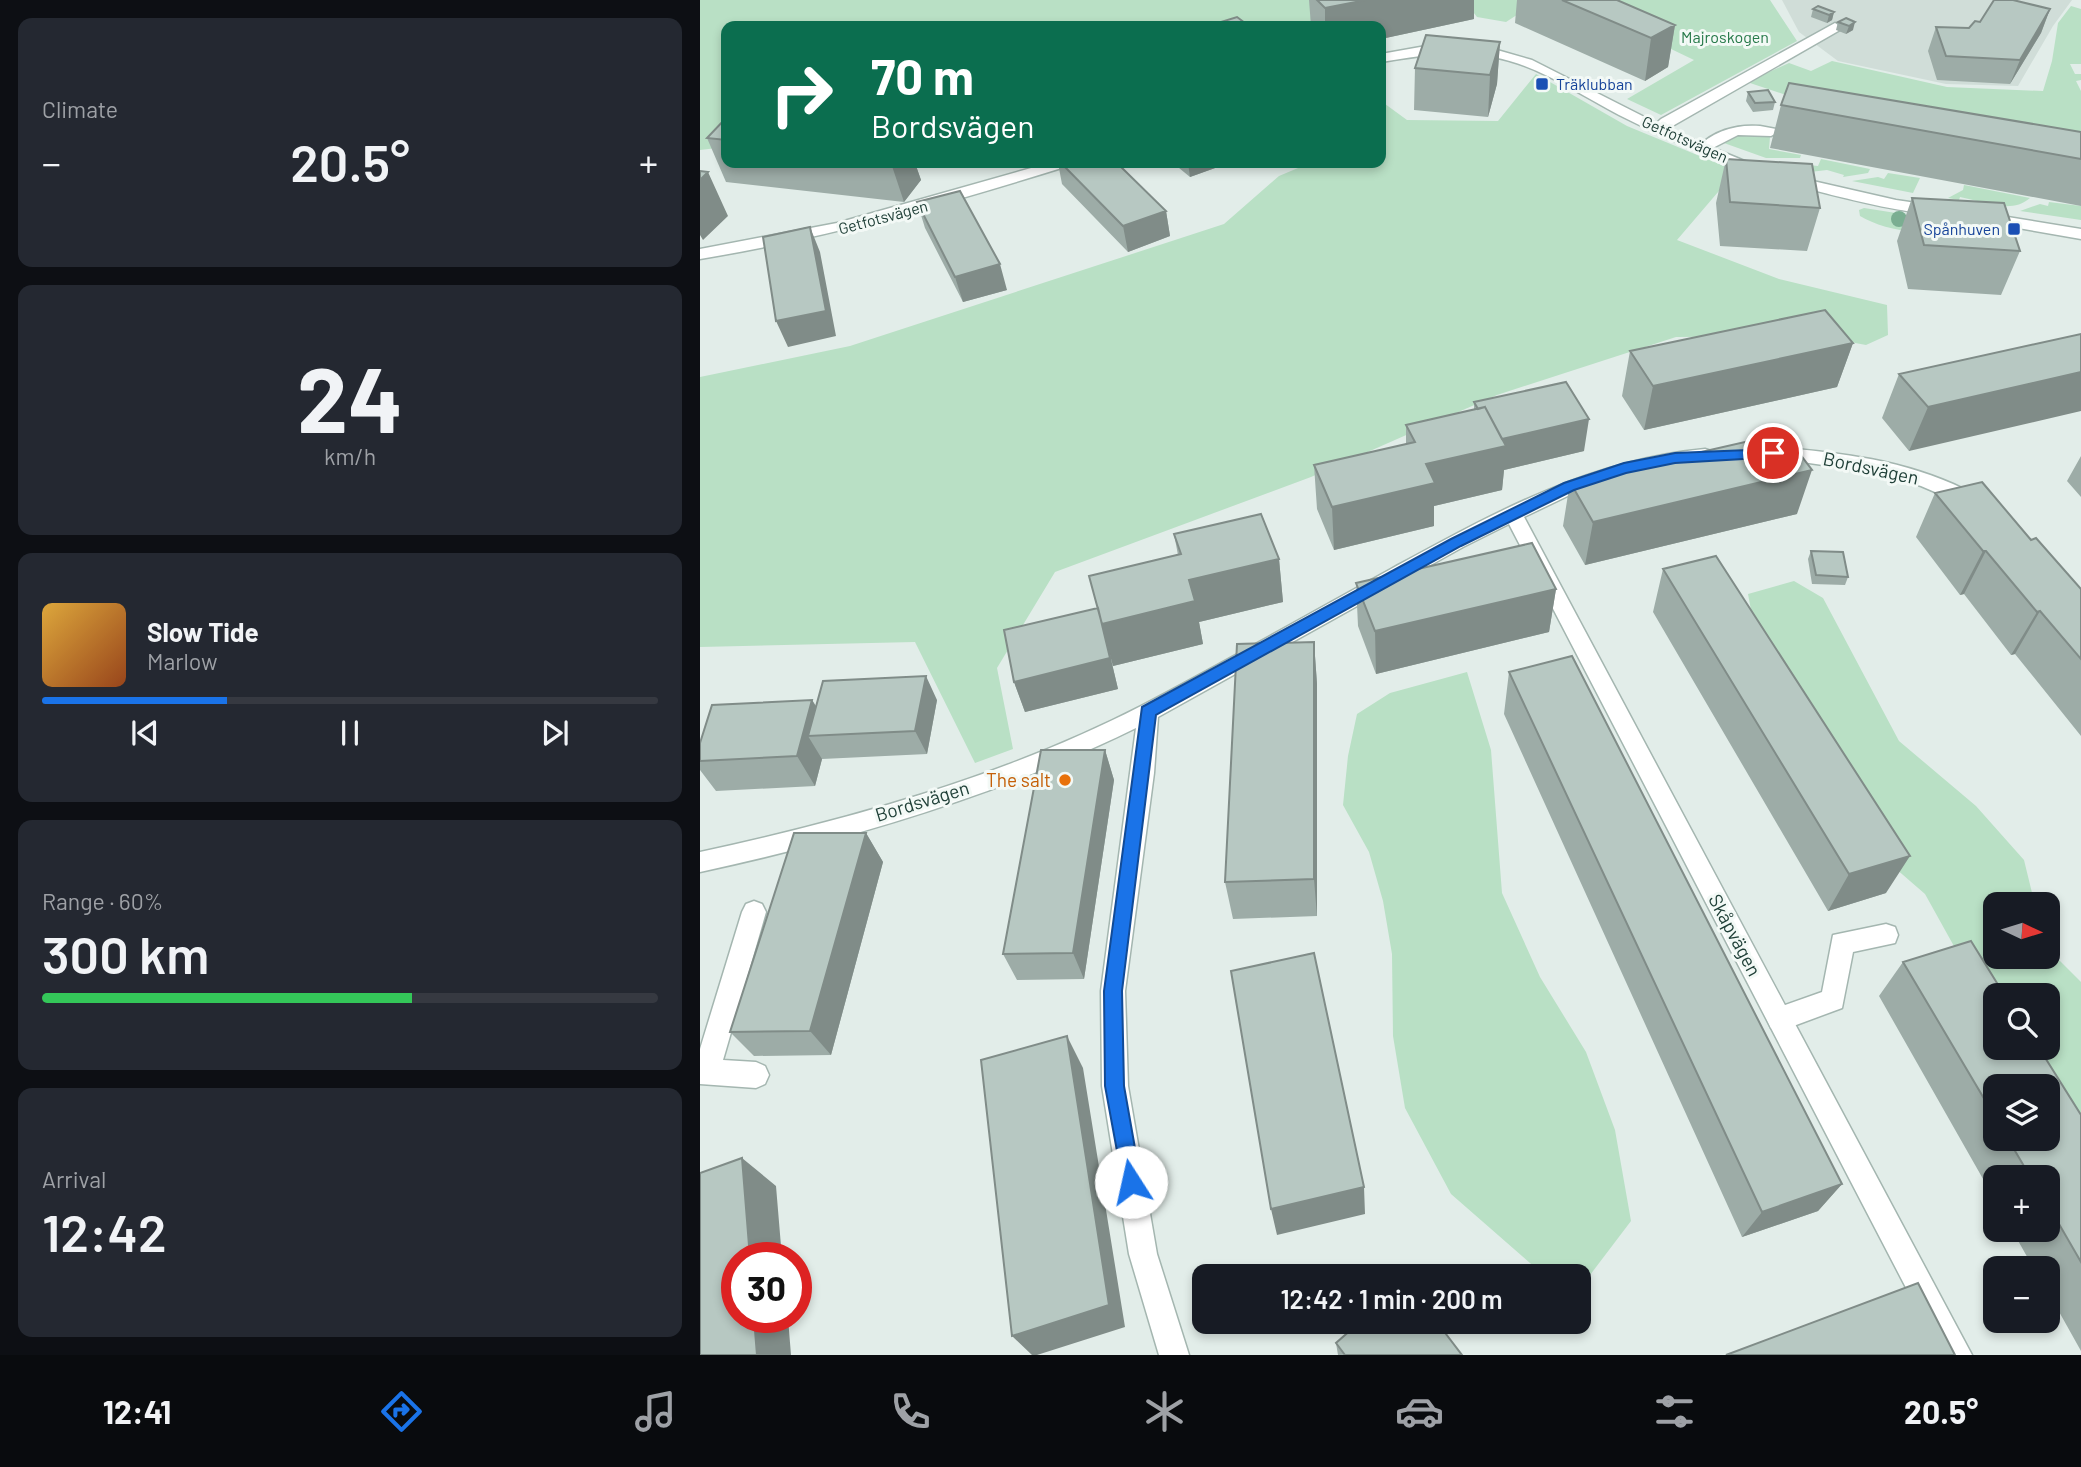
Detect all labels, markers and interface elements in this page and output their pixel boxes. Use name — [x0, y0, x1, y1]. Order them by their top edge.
park label: Majroskogen — [1681, 27, 1769, 46]
text: 70 m — [871, 46, 974, 105]
icon: right — [756, 49, 847, 140]
place label: Träklubban — [1556, 74, 1633, 93]
marker: Träklubban — [1534, 76, 1550, 92]
text: Climate — [42, 95, 118, 123]
text: Bordsvägen — [871, 106, 1034, 144]
street label: Getfotsvägen — [1639, 111, 1731, 166]
text: 20.5° — [290, 130, 410, 192]
text: − — [42, 139, 61, 185]
text: + — [639, 139, 658, 185]
street label: Getfotsvägen — [836, 195, 930, 238]
place label: Spånhuven — [1923, 219, 2000, 238]
marker: Spånhuven — [2006, 221, 2022, 237]
text: 24 — [297, 342, 403, 451]
pin — [1743, 423, 1803, 483]
icon: arrive — [1754, 434, 1792, 472]
text: km/h — [324, 442, 376, 470]
street label: Bordsvägen — [1821, 446, 1921, 489]
text: Slow Tide — [147, 616, 259, 647]
text: Marlow — [147, 647, 218, 675]
icon: previous — [126, 714, 164, 752]
icon: pause — [331, 714, 369, 752]
icon: next — [536, 714, 574, 752]
place label: The salt — [986, 768, 1051, 791]
marker: The salt — [1057, 772, 1073, 788]
street label: Bordsvägen — [872, 775, 972, 826]
text: Range · 60% — [42, 887, 163, 915]
street label: Skåpvägen — [1704, 890, 1767, 980]
north arrow — [1983, 892, 2060, 970]
map controls — [1983, 892, 2060, 1333]
text: 300 km — [42, 922, 209, 984]
button: search — [1983, 983, 2060, 1060]
button: layers — [1983, 1074, 2060, 1151]
position arrow — [1094, 1145, 1168, 1219]
text: Arrival — [42, 1165, 106, 1193]
button: + — [1983, 1165, 2060, 1242]
text: 12:42 — [42, 1200, 167, 1262]
speed limit sign: 30 — [721, 1242, 812, 1333]
button: − — [1983, 1256, 2060, 1333]
text: 12:42 · 1 min · 200 m — [1280, 1283, 1503, 1314]
icon: directions — [377, 1387, 426, 1436]
icon: music — [631, 1387, 680, 1436]
icon: phone — [886, 1387, 935, 1436]
icon: climate — [1140, 1387, 1189, 1436]
icon: car — [1395, 1387, 1444, 1436]
icon: filters — [1650, 1387, 1699, 1436]
text: 12:41 — [103, 1392, 171, 1430]
text: 20.5° — [1904, 1392, 1978, 1430]

